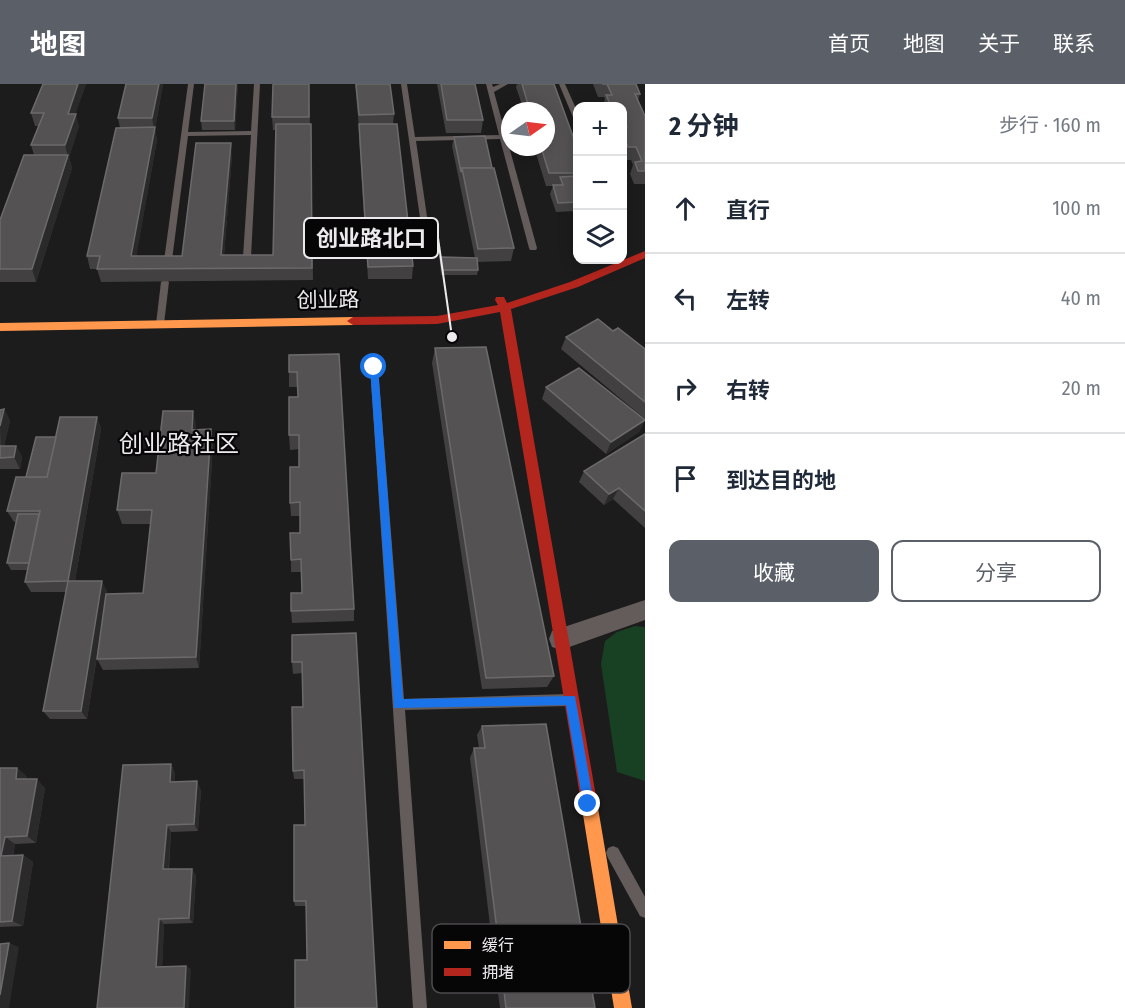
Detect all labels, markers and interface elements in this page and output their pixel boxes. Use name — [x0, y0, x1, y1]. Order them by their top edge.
text: 地图 — [30, 28, 86, 61]
text: 首页 — [828, 31, 870, 57]
text: 地图 — [903, 31, 945, 57]
text: 关于 — [978, 31, 1020, 57]
text: 联系 — [1053, 31, 1095, 57]
north arrow — [501, 102, 555, 156]
map controls — [573, 102, 627, 264]
button: + — [573, 102, 627, 156]
text: 2 分钟 — [669, 111, 738, 142]
text: 步行 · 160 m — [999, 113, 1101, 137]
button: − — [573, 156, 627, 210]
icon: ahead — [669, 192, 702, 225]
text: 100 m — [1052, 196, 1101, 220]
text: 直行 — [726, 197, 770, 224]
button: layers — [573, 210, 627, 264]
callout: 创业路北口 — [304, 218, 438, 258]
text: 创业路北口 — [316, 225, 426, 252]
icon: left — [669, 282, 702, 315]
street label: 创业路 — [296, 286, 360, 314]
text: 40 m — [1061, 286, 1101, 310]
text: 左转 — [726, 287, 770, 314]
route start — [360, 353, 386, 379]
icon: right — [669, 372, 702, 405]
text: 20 m — [1062, 376, 1101, 400]
text: 右转 — [726, 377, 770, 404]
district label: 创业路社区 — [119, 430, 239, 458]
icon: arrive — [669, 462, 702, 495]
text: 到达目的地 — [726, 467, 836, 494]
button: 收藏 — [669, 540, 879, 602]
button: 分享 — [891, 540, 1101, 602]
route end — [574, 790, 600, 816]
legend — [432, 924, 630, 993]
text: 缓行 — [482, 936, 514, 955]
text: 拥堵 — [482, 963, 514, 982]

